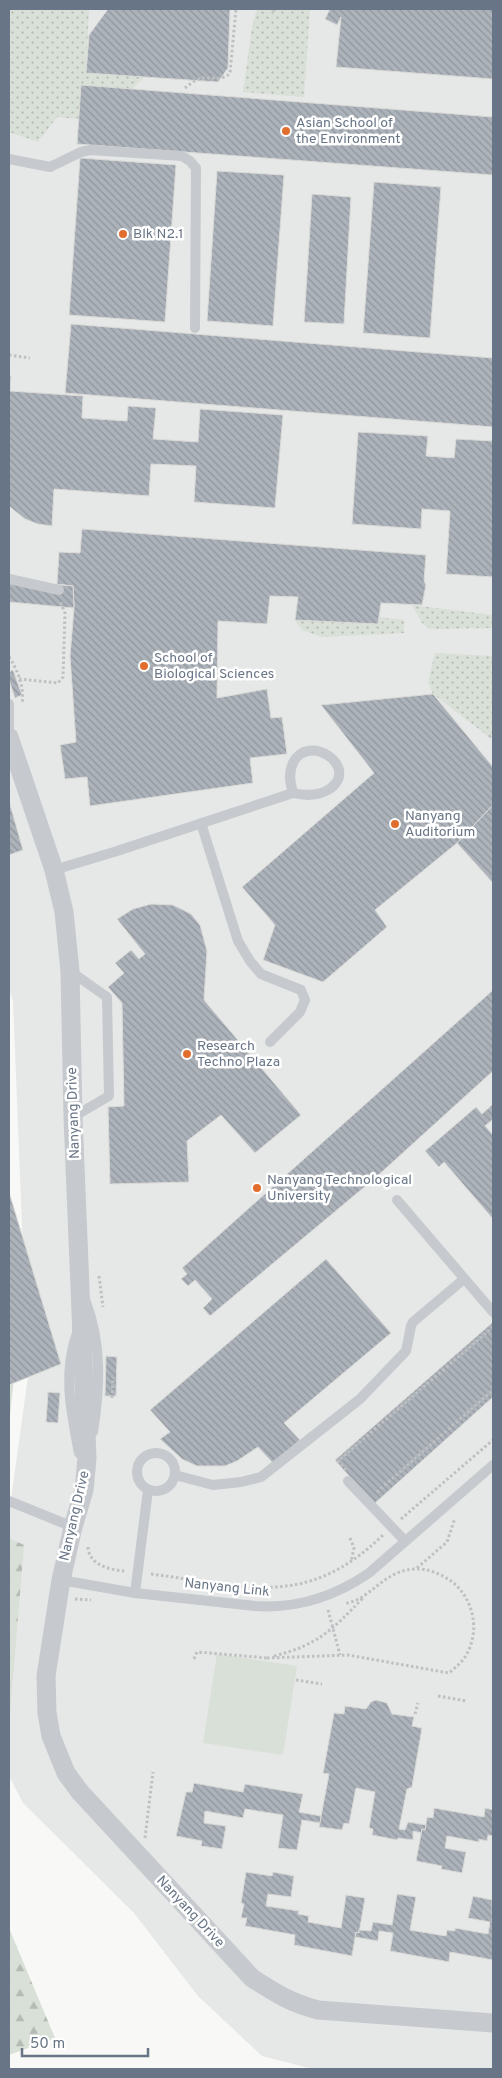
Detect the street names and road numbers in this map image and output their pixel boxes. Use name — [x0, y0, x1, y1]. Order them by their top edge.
street label: Nanyang Drive — [64, 1067, 84, 1159]
street label: Nanyang Drive — [56, 1469, 94, 1563]
street label: Nanyang Link — [184, 1575, 270, 1601]
street label: Nanyang Drive — [152, 1873, 228, 1951]

